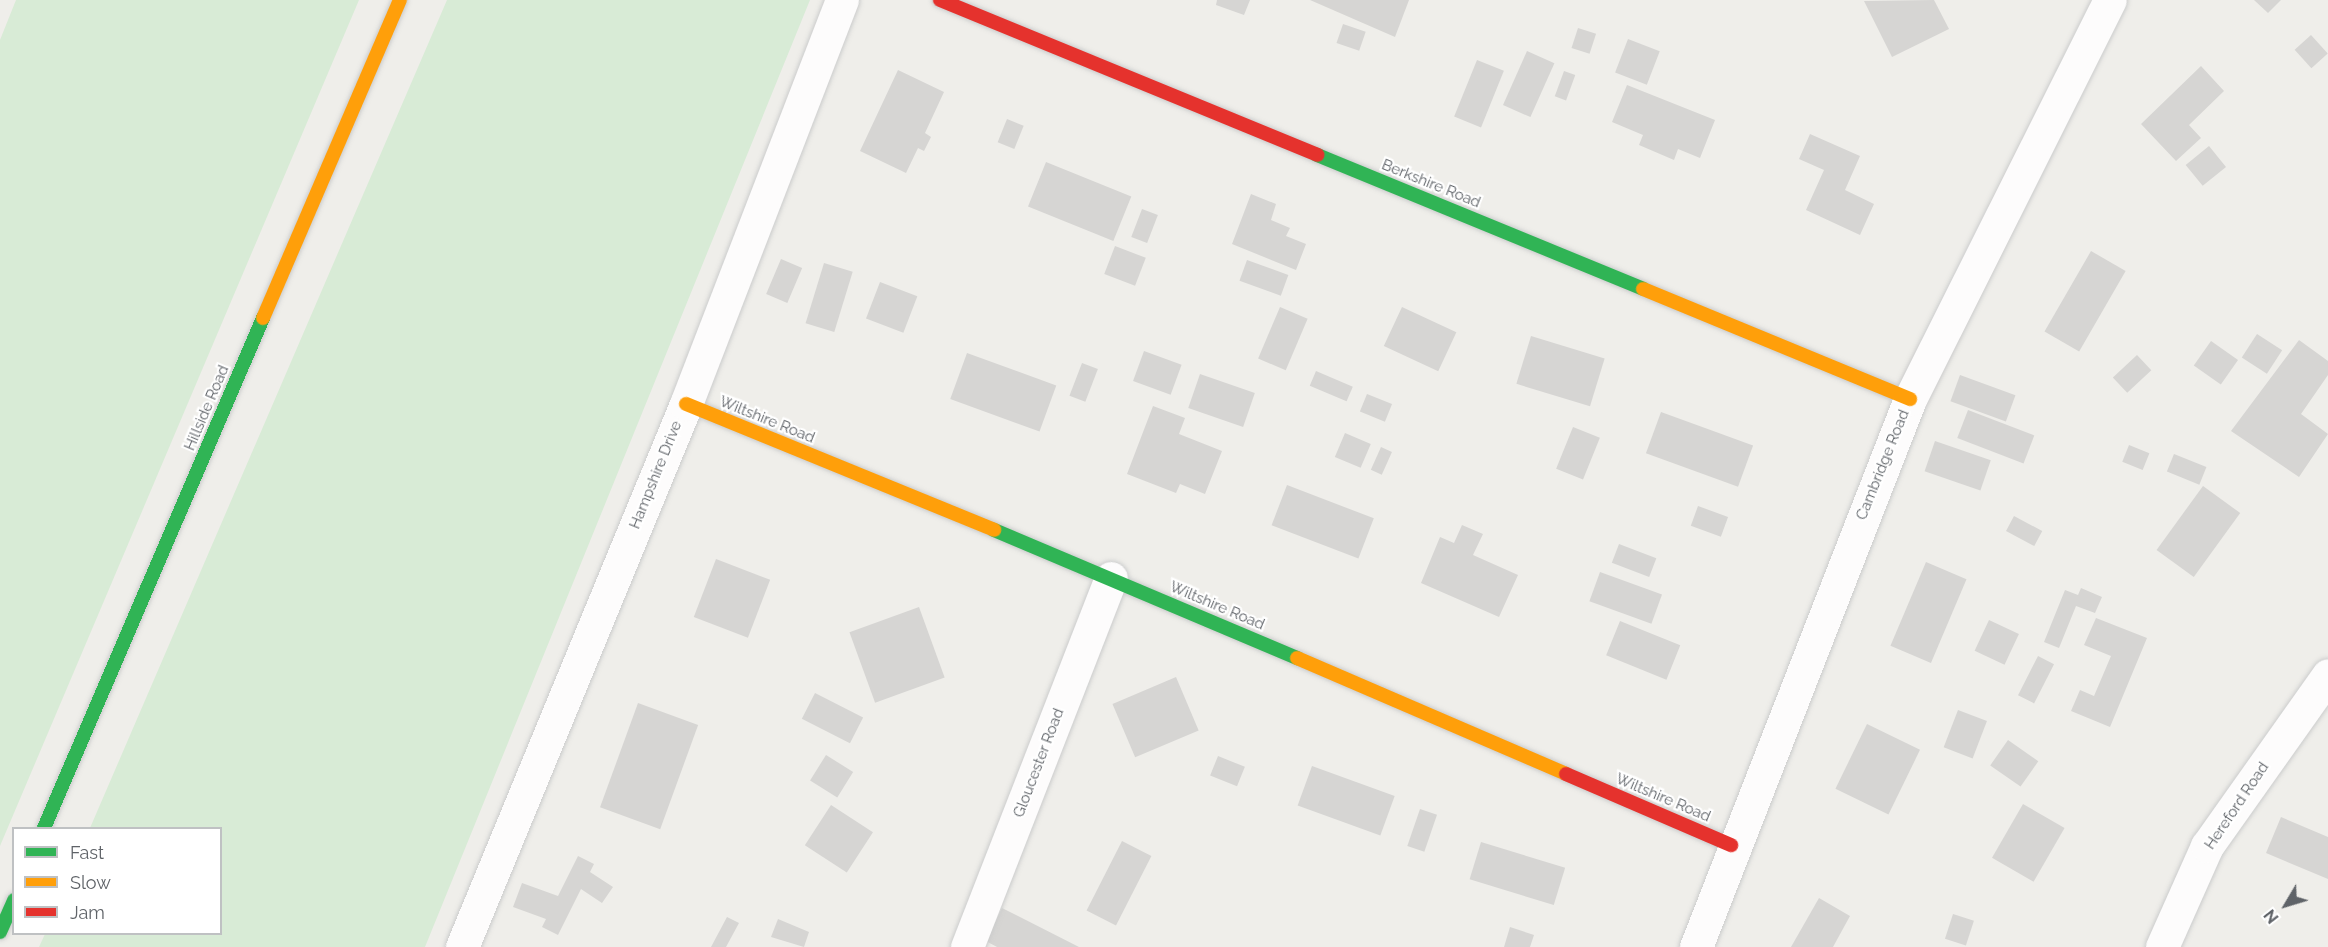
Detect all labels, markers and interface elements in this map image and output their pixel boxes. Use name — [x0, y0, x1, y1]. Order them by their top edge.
street label: Berkshire Road — [1379, 156, 1483, 212]
street label: Hillside Road — [181, 363, 233, 453]
street label: Wiltshire Road — [717, 393, 817, 447]
street label: Cambridge Road — [1853, 407, 1913, 523]
street label: Hampshire Drive — [626, 418, 686, 532]
street label: Wiltshire Road — [1167, 578, 1267, 634]
street label: Gloucester Road — [1010, 706, 1068, 820]
street label: Hereford Road — [2201, 759, 2273, 853]
street label: Wiltshire Road — [1613, 770, 1713, 826]
legend — [12, 827, 222, 935]
text: Fast — [70, 842, 104, 863]
text: Slow — [70, 872, 111, 893]
north arrow — [2256, 875, 2316, 935]
text: Jam — [70, 902, 105, 923]
text: N — [2260, 906, 2283, 927]

